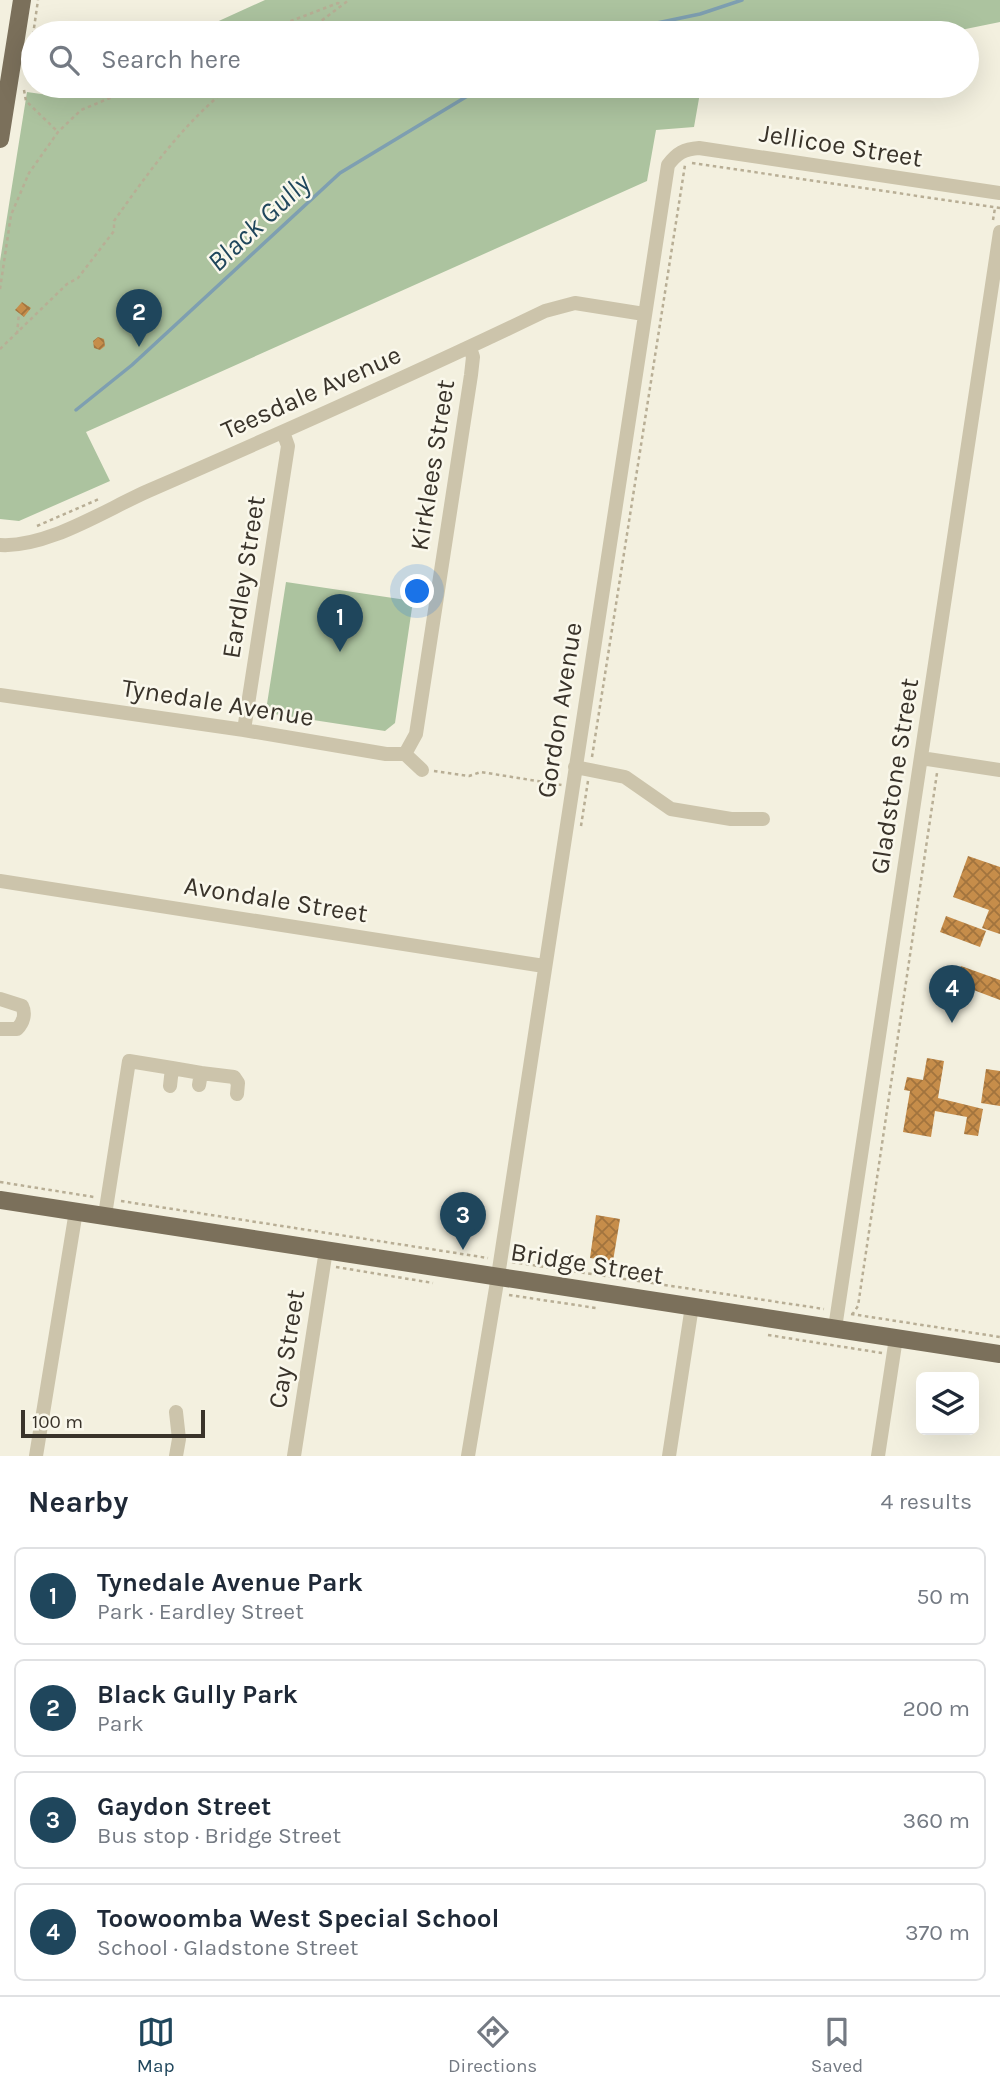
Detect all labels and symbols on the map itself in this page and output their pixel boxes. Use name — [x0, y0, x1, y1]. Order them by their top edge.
street label: Jellicoe Street — [757, 117, 925, 174]
water label: Black Gully — [200, 166, 317, 278]
pin: 2 — [116, 289, 162, 347]
street label: Teesdale Avenue — [216, 339, 406, 446]
street label: Kirklees Street — [404, 377, 461, 553]
street label: Eardley Street — [215, 493, 272, 661]
your location — [400, 574, 434, 608]
pin: 1 — [317, 594, 363, 652]
street label: Gordon Avenue — [530, 620, 589, 800]
street label: Tynedale Avenue — [120, 672, 316, 733]
street label: Gladstone Street — [864, 676, 925, 876]
street label: Avondale Street — [182, 870, 370, 929]
pin: 4 — [929, 965, 975, 1023]
pin: 3 — [440, 1192, 486, 1250]
street label: Bridge Street — [508, 1236, 666, 1291]
street label: Cay Street — [262, 1287, 311, 1411]
scale bar — [21, 1407, 205, 1439]

